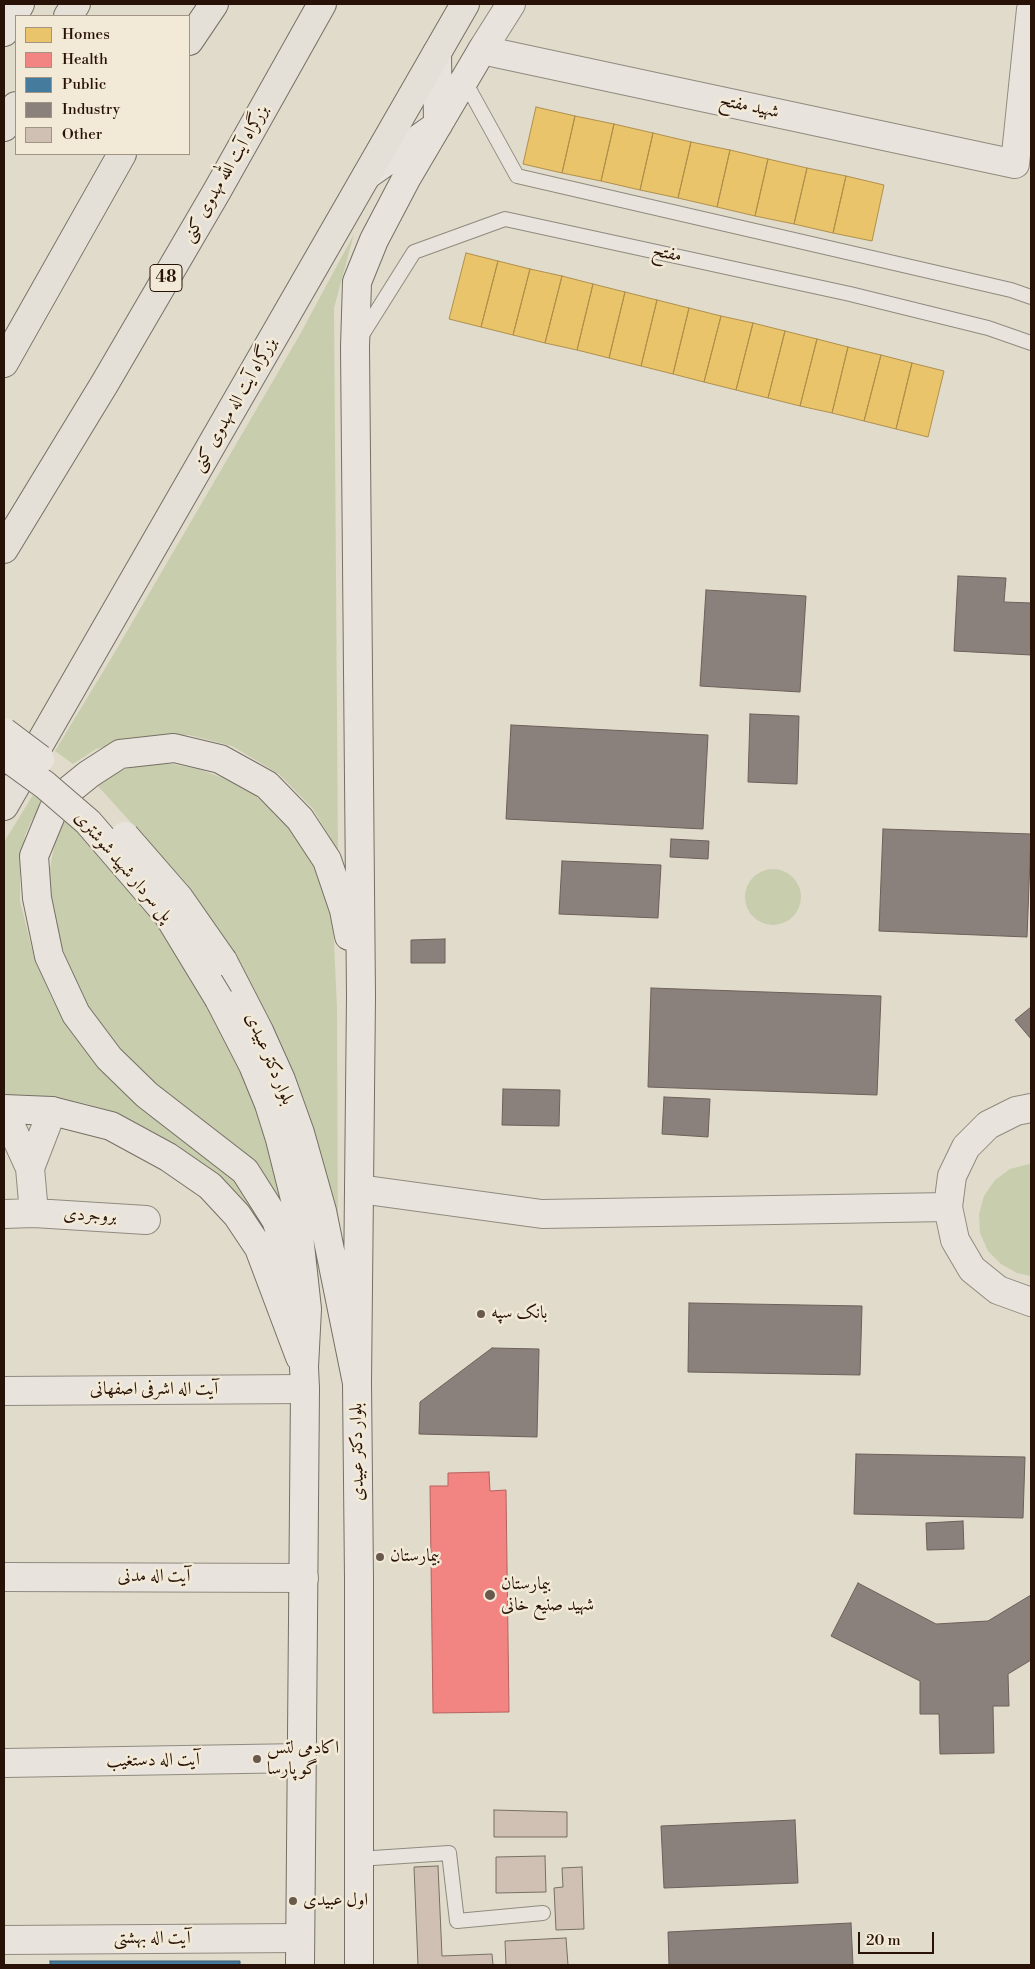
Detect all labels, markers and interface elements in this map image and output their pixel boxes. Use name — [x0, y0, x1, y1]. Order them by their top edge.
legend — [15, 15, 190, 155]
text: Homes — [62, 25, 110, 44]
text: Health — [62, 50, 108, 69]
text: Public — [62, 75, 106, 94]
street label: شهید مفتح — [717, 90, 781, 124]
text: Industry — [62, 100, 120, 119]
street label: بزرگراه آیت الله مهدوی کنی — [178, 101, 274, 247]
text: Other — [62, 125, 102, 144]
street label: مفتح — [650, 240, 684, 268]
road number: 48 — [150, 264, 182, 292]
street label: بزرگراه آیت اله مهدوی کنی — [188, 334, 282, 476]
street label: پل سردار شهید شوشتری — [69, 807, 177, 927]
street label: بلوار دکتر عبیدی — [240, 1010, 298, 1108]
street label: بروجردی — [63, 1204, 117, 1228]
place label: بانک سپه — [491, 1303, 547, 1325]
marker: بانک سپه — [475, 1308, 487, 1320]
street label: آیت اله اشرفی اصفهانی — [90, 1379, 218, 1401]
street label: بلوار دکتر عبیدی — [346, 1403, 370, 1501]
place label: بیمارستان — [390, 1546, 440, 1568]
marker: بیمارستان — [374, 1551, 386, 1563]
street label: آیت اله مدنی — [118, 1566, 190, 1588]
place label: بیمارستان شهید صنیع خانی — [501, 1574, 594, 1616]
marker: بیمارستان شهید صنیع خانی — [483, 1588, 497, 1602]
place label: اکادمی لتس گو پارسا — [267, 1738, 339, 1780]
street label: آیت اله دستغیب — [106, 1749, 200, 1773]
marker: اکادمی لتس گو پارسا — [251, 1753, 263, 1765]
place label: اول عبیدی — [303, 1890, 368, 1912]
marker: اول عبیدی — [287, 1895, 299, 1907]
scale bar — [860, 1922, 936, 1954]
street label: آیت اله بهشتی — [113, 1928, 191, 1950]
text: 20 m — [866, 1931, 901, 1950]

